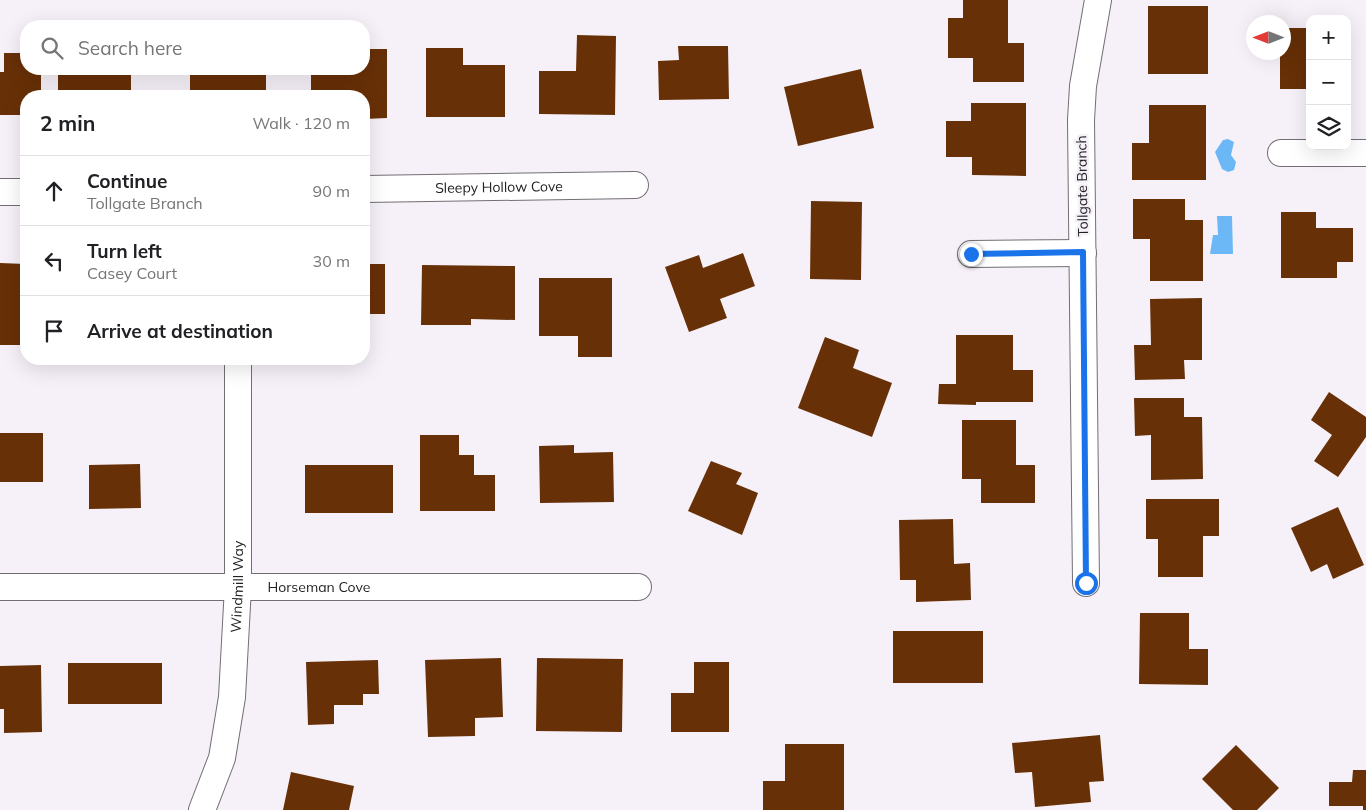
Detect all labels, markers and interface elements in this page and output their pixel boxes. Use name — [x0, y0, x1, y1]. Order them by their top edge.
north arrow — [1246, 15, 1291, 60]
map controls — [1306, 15, 1351, 150]
button: + — [1306, 15, 1351, 60]
search box — [20, 20, 370, 75]
icon: search — [38, 34, 66, 62]
text: Search here — [78, 36, 182, 60]
button: − — [1306, 60, 1351, 105]
button: layers — [1306, 105, 1351, 150]
text: 2 min — [40, 110, 95, 136]
text: Walk · 120 m — [252, 113, 350, 133]
street label: Tollgate Branch — [1072, 135, 1092, 237]
text: Continue — [87, 169, 167, 193]
icon: ahead — [40, 177, 68, 205]
street label: Sleepy Hollow Cove — [435, 177, 563, 197]
text: 90 m — [313, 181, 350, 201]
text: Tollgate Branch — [87, 193, 203, 213]
text: Turn left — [87, 239, 162, 263]
route end — [960, 243, 983, 266]
icon: left — [40, 247, 68, 275]
text: 30 m — [313, 251, 350, 271]
text: Casey Court — [87, 263, 177, 283]
icon: arrive — [40, 317, 68, 345]
text: Arrive at destination — [87, 319, 273, 343]
street label: Windmill Way — [227, 540, 247, 633]
route start — [1075, 572, 1098, 595]
street label: Horseman Cove — [268, 578, 370, 596]

